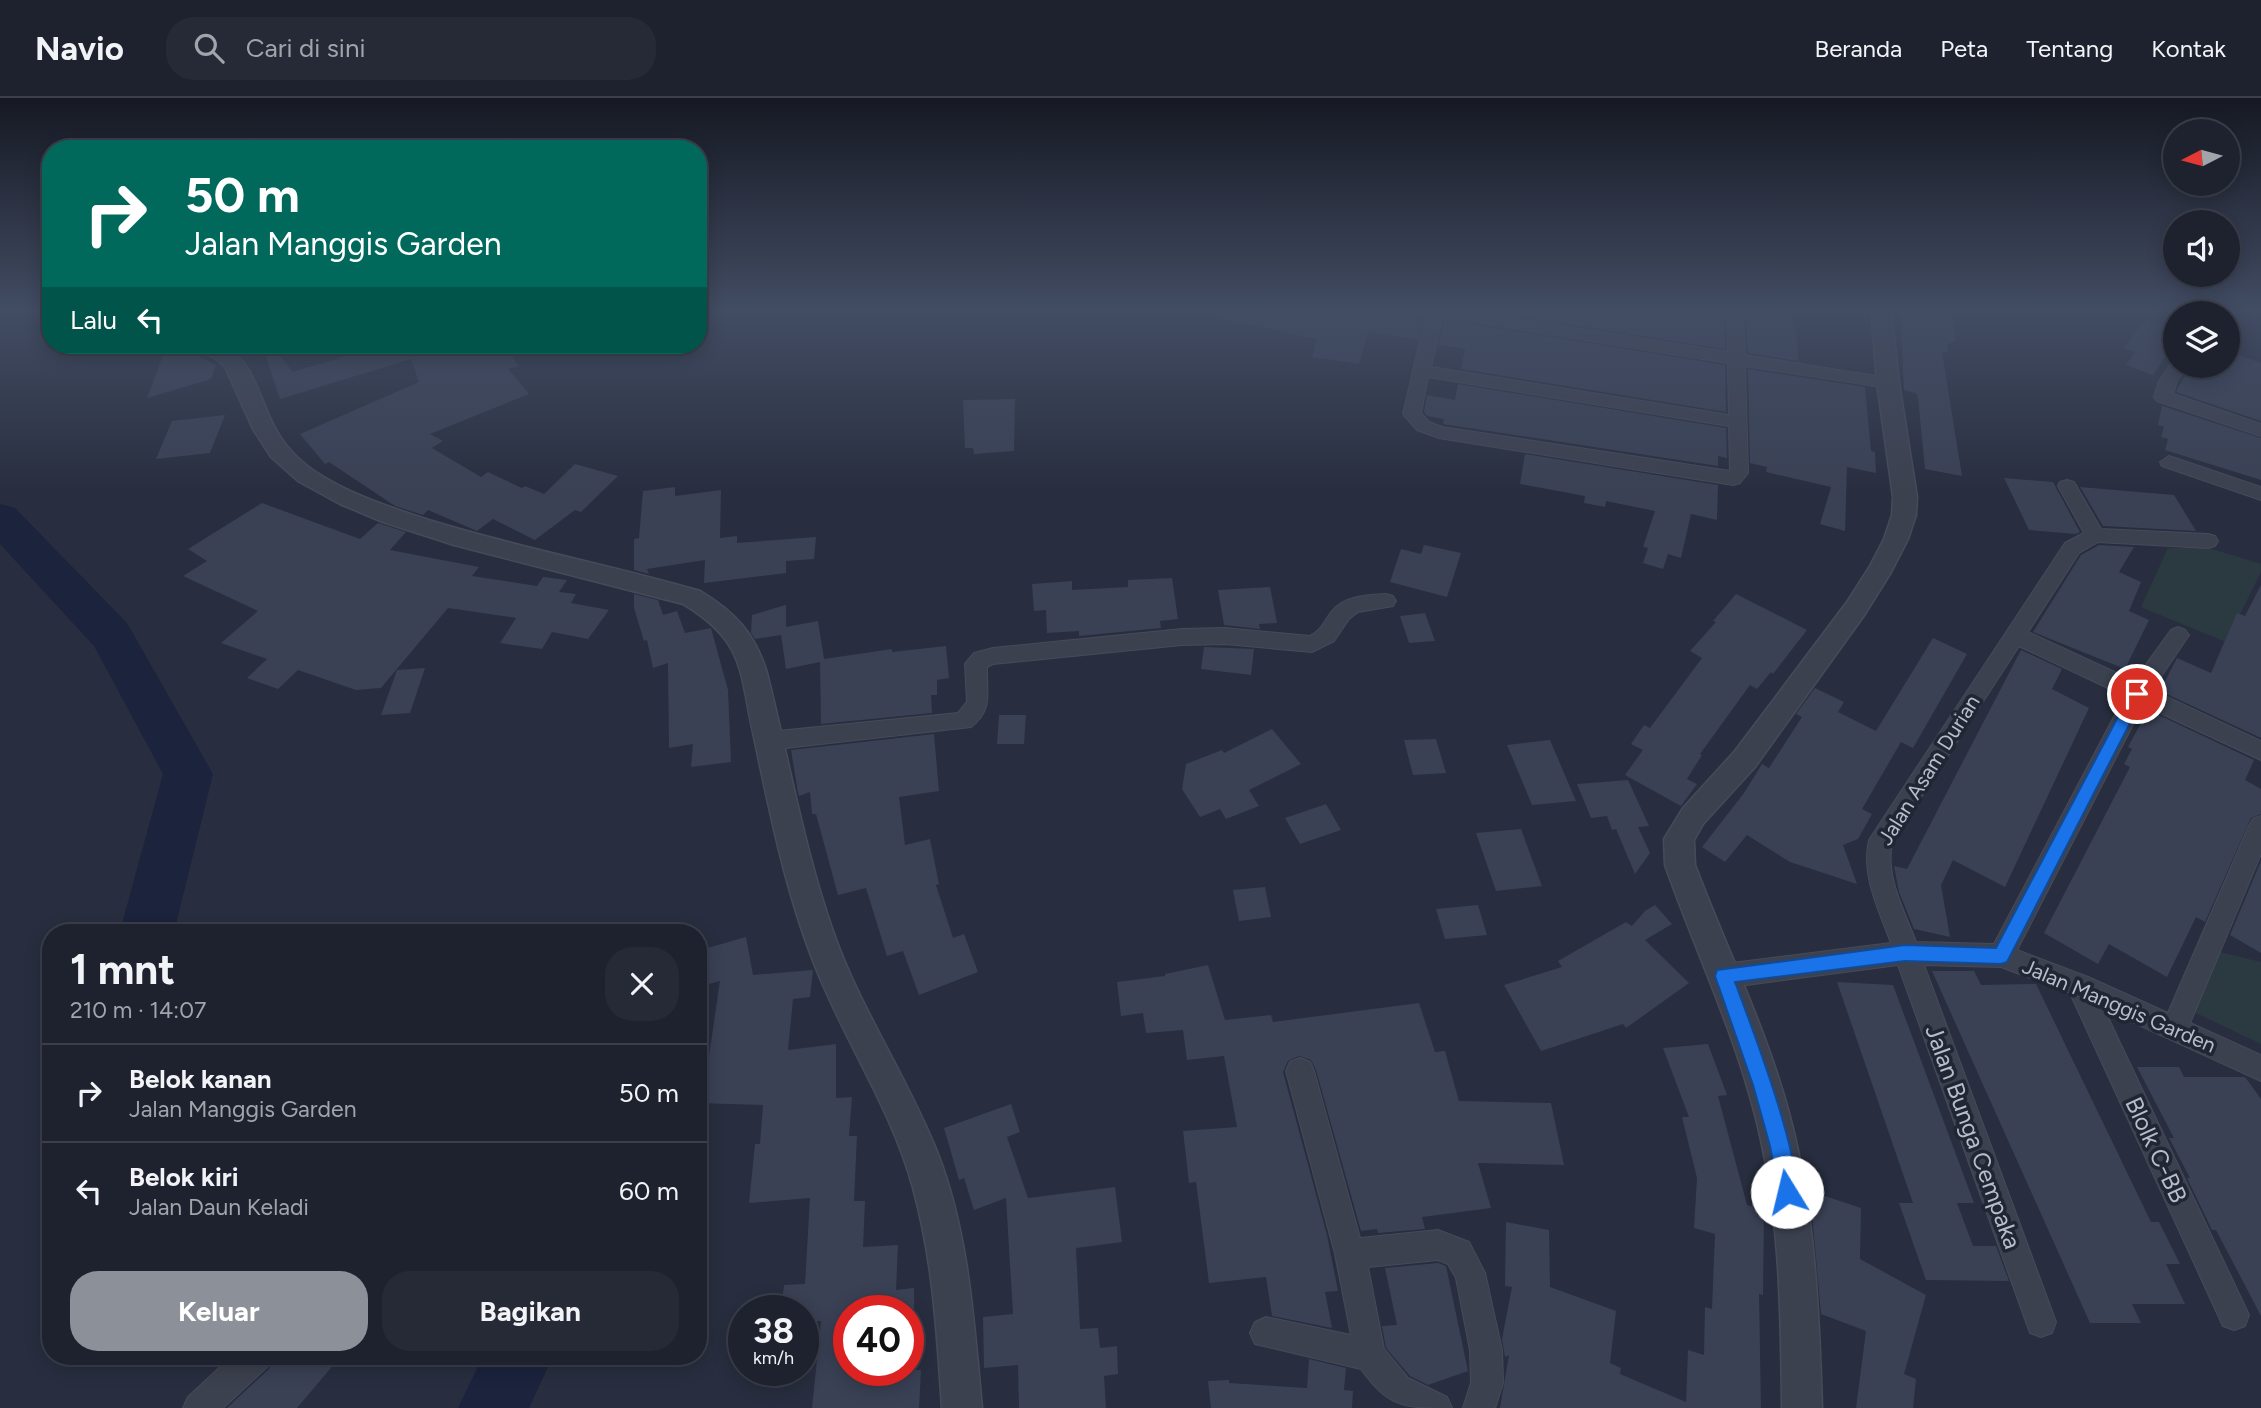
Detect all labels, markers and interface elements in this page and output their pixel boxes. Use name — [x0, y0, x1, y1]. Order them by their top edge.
search box — [166, 17, 656, 80]
text: Navio — [35, 29, 124, 68]
icon: search — [190, 29, 228, 67]
text: Cari di sini — [246, 32, 365, 64]
text: Beranda — [1815, 34, 1902, 63]
text: Peta — [1940, 34, 1988, 63]
text: Tentang — [2026, 34, 2113, 63]
text: Kontak — [2151, 34, 2226, 63]
north arrow — [2163, 119, 2240, 196]
map controls — [2163, 119, 2240, 378]
text: 50 m — [185, 165, 300, 224]
icon: right — [70, 168, 161, 259]
button: sound — [2163, 210, 2240, 287]
text: Jalan Manggis Garden — [185, 225, 502, 263]
icon: left — [131, 301, 169, 339]
button: layers — [2163, 301, 2240, 378]
text: Lalu — [70, 304, 117, 336]
pin — [2107, 664, 2167, 724]
icon: arrive — [2118, 675, 2156, 713]
street label: Jalan Asam Durian — [1872, 690, 1985, 849]
text: 1 mnt — [70, 944, 175, 995]
button: close — [605, 947, 679, 1021]
street label: Jalan Manggis Garden — [2019, 953, 2220, 1058]
text: 210 m · 14:07 — [70, 996, 206, 1024]
street label: Jalan Bunga Cempaka — [1919, 1021, 2027, 1253]
text: Belok kanan — [129, 1063, 272, 1095]
icon: right — [70, 1074, 108, 1112]
text: 50 m — [619, 1077, 679, 1109]
street label: Blolk C-BB — [2119, 1092, 2194, 1207]
text: Jalan Manggis Garden — [129, 1095, 357, 1123]
position arrow — [1750, 1155, 1824, 1229]
text: Belok kiri — [129, 1161, 238, 1193]
icon: left — [70, 1172, 108, 1210]
text: 60 m — [619, 1175, 679, 1207]
text: Jalan Daun Keladi — [129, 1193, 309, 1221]
button: Keluar — [70, 1271, 368, 1351]
button: Bagikan — [382, 1271, 679, 1351]
speed limit sign: 40 — [833, 1295, 924, 1386]
text: 38 — [753, 1310, 794, 1352]
text: km/h — [753, 1347, 794, 1369]

